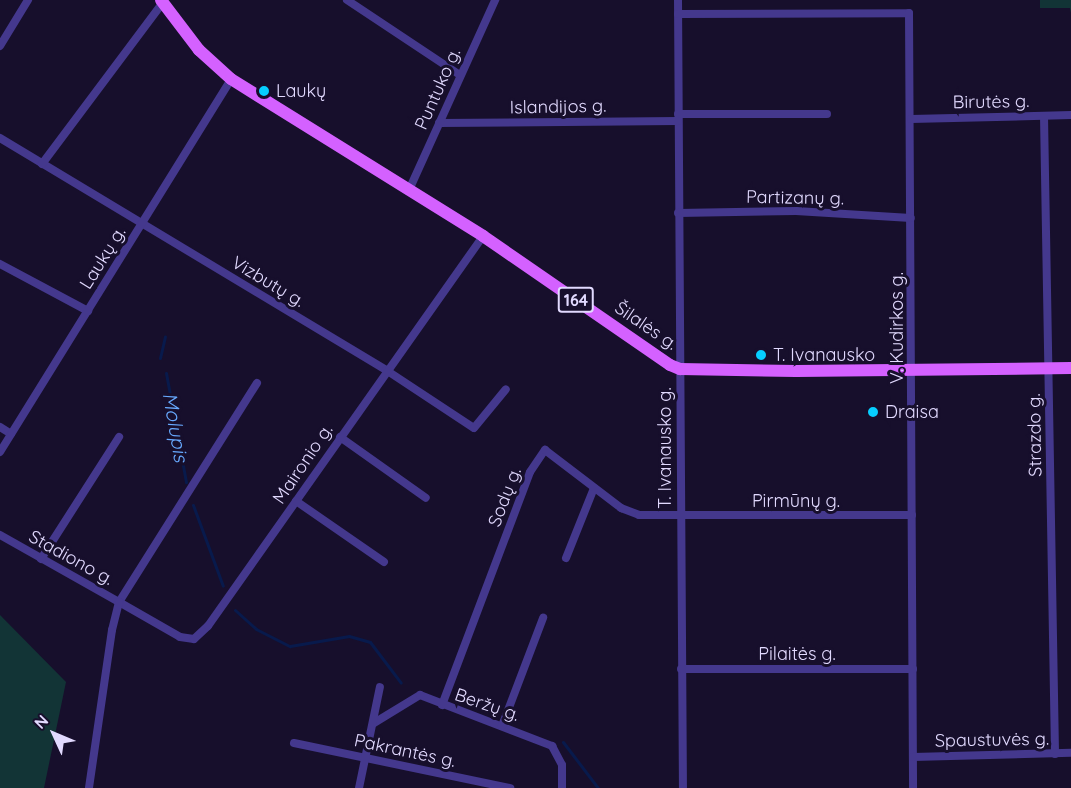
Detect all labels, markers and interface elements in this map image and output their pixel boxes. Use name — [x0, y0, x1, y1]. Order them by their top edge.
street label: Puntuko g. — [410, 45, 466, 133]
place label: Laukų — [276, 80, 326, 102]
marker: Laukų — [257, 84, 271, 98]
street label: Birutės g. — [952, 91, 1030, 113]
street label: Islandijos g. — [509, 95, 607, 119]
street label: Partizanų g. — [746, 186, 844, 210]
street label: Laukų g. — [75, 223, 131, 293]
street label: Vizbutų g. — [228, 252, 308, 312]
street label: V. Kudirkos g. — [886, 272, 908, 384]
road number: 164 — [556, 287, 596, 313]
street label: Šilalės g. — [611, 297, 681, 355]
place label: T. Ivanausko — [773, 344, 875, 366]
marker: T. Ivanausko — [754, 348, 768, 362]
street label: T. Ivanausko g. — [654, 387, 676, 509]
water label: Molupis — [158, 390, 194, 464]
street label: Strazdo g. — [1023, 393, 1047, 477]
place label: Draisa — [885, 401, 939, 423]
marker: Draisa — [866, 405, 880, 419]
street label: Maironio g. — [268, 420, 338, 508]
street label: Sodų g. — [484, 464, 526, 530]
street label: Pirmūnų g. — [752, 490, 840, 512]
street label: Stadiono g. — [25, 526, 117, 590]
street label: Pilaitės g. — [758, 643, 836, 665]
street label: Beržų g. — [452, 684, 522, 726]
north arrow — [24, 704, 84, 764]
text: N — [30, 710, 52, 733]
street label: Spaustuvės g. — [935, 728, 1049, 752]
street label: Pakrantės g. — [352, 730, 458, 772]

